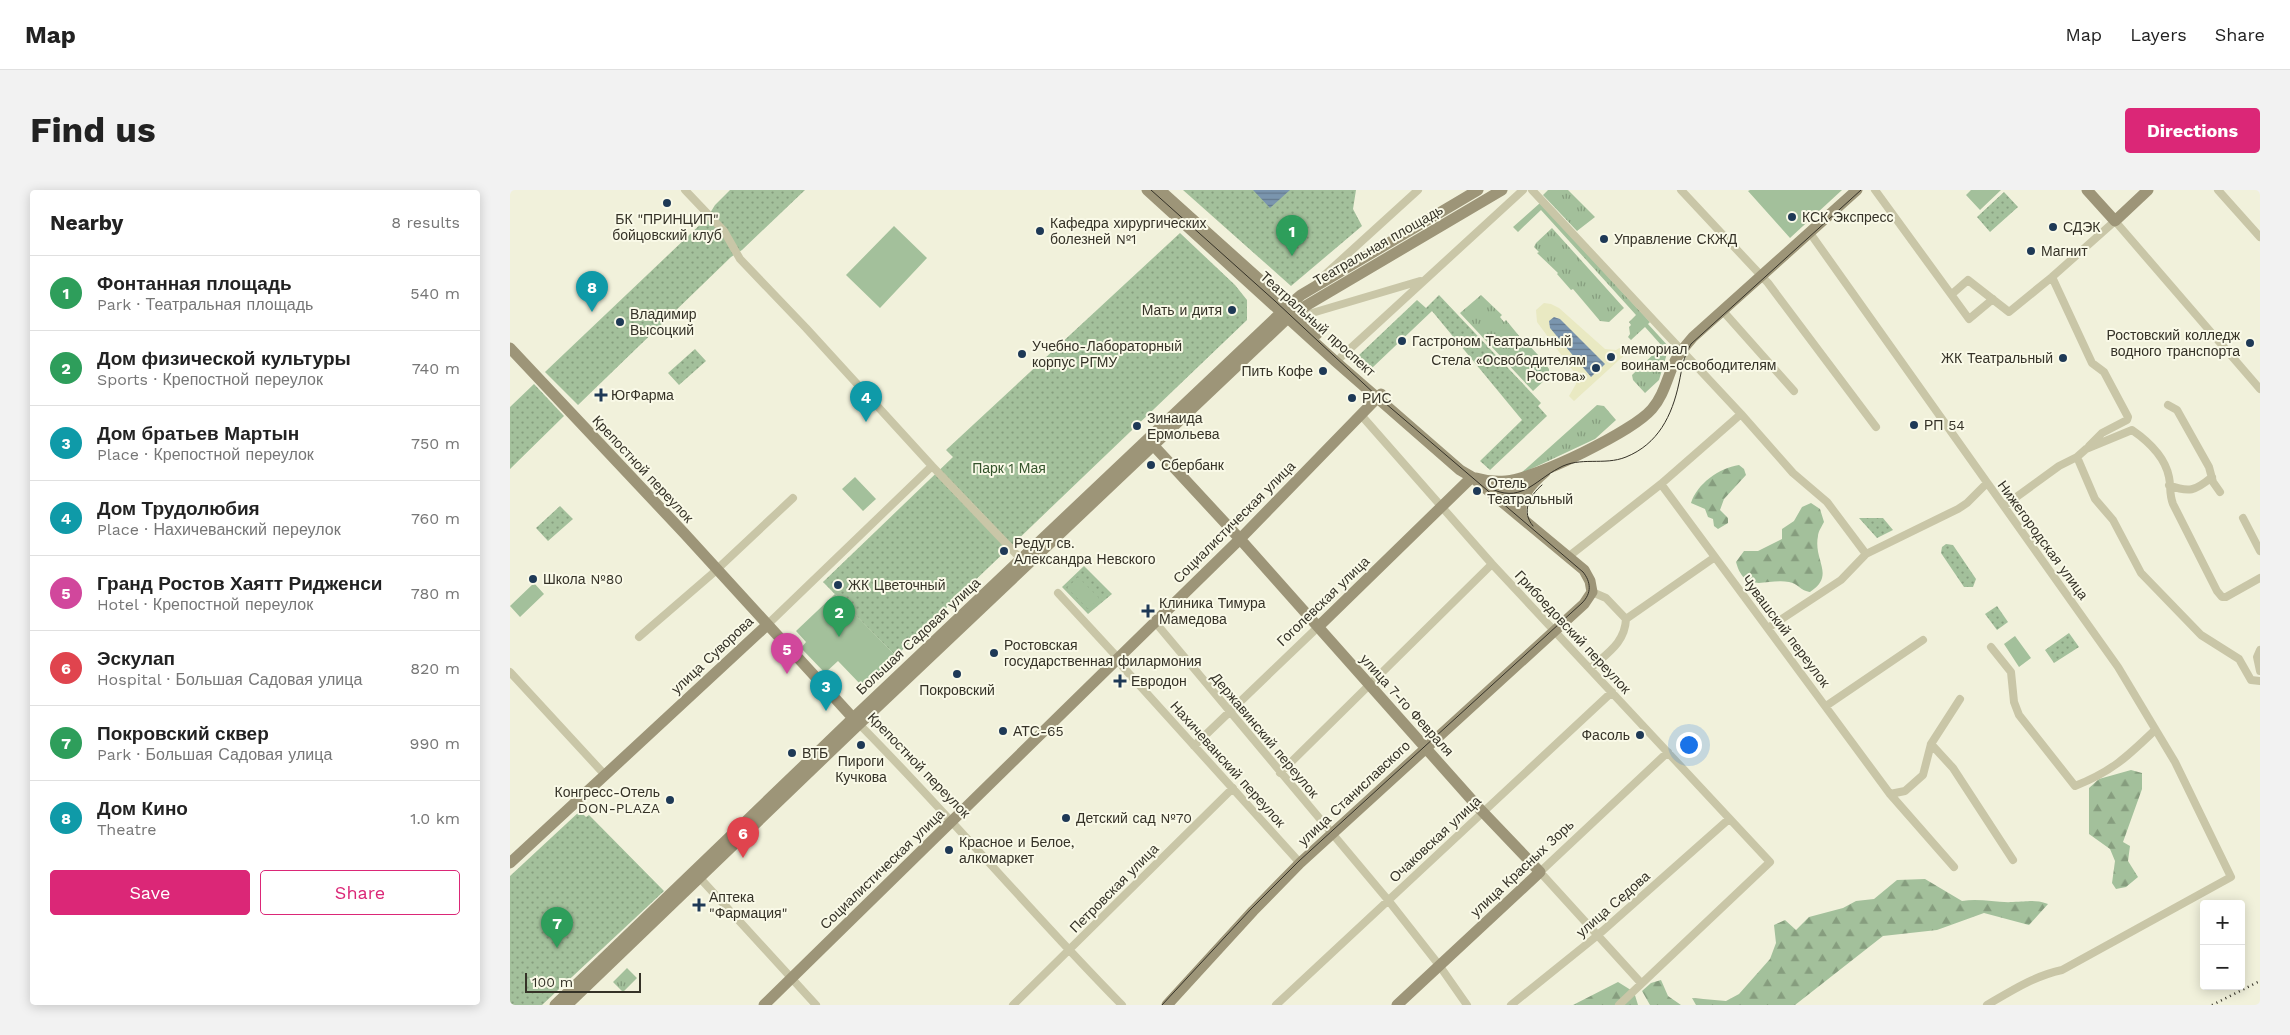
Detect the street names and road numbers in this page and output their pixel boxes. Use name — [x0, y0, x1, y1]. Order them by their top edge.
street label: Театральная площадь — [1310, 201, 1446, 289]
street label: Театральный проспект — [1257, 268, 1379, 380]
street label: Крепостной переулок — [589, 412, 697, 526]
street label: Социалистическая улица — [1170, 458, 1298, 586]
street label: Нижегородская улица — [1994, 477, 2092, 603]
street label: Гоголевская улица — [1274, 553, 1373, 649]
street label: Грибоедовский переулок — [1512, 567, 1635, 697]
street label: Чувашский переулок — [1739, 572, 1834, 691]
street label: Большая Садовая улица — [853, 574, 983, 698]
street label: улица Суворова — [668, 613, 756, 697]
street label: улица 7-го Февраля — [1357, 651, 1457, 759]
street label: Державинский переулок — [1208, 669, 1323, 801]
street label: Нахичеванский переулок — [1167, 698, 1289, 831]
street label: Крепостной переулок — [864, 709, 974, 822]
street label: улица Станиславского — [1295, 737, 1413, 849]
street label: Очаковская улица — [1386, 792, 1484, 886]
street label: Социалистическая улица — [817, 805, 947, 932]
street label: улица Красных Зорь — [1467, 816, 1577, 920]
street label: Петровская улица — [1066, 840, 1162, 936]
street label: улица Седова — [1573, 868, 1653, 940]

